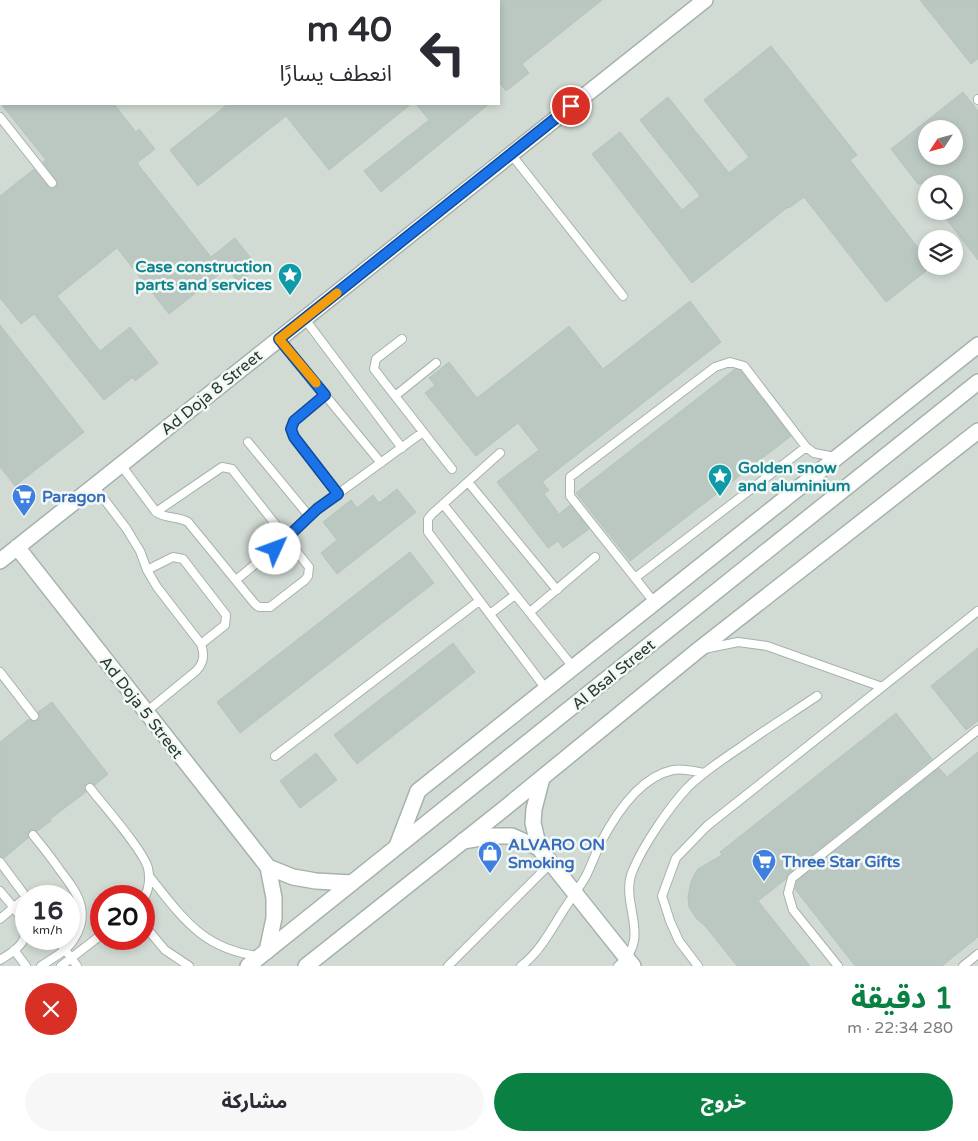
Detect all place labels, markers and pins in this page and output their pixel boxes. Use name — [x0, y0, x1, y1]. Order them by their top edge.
pin — [550, 85, 592, 127]
place label: Case construction parts and services — [135, 257, 272, 295]
place icon: Case construction parts and services — [277, 262, 303, 296]
place label: Golden snow and aluminium — [738, 458, 851, 496]
place icon: Golden snow and aluminium — [707, 463, 733, 497]
supermarket icon: Paragon — [11, 483, 37, 517]
place label: Paragon — [42, 487, 106, 507]
place label: ALVARO ON Smoking — [508, 835, 605, 873]
shop icon: ALVARO ON Smoking — [477, 840, 503, 874]
supermarket icon: Three Star Gifts — [751, 848, 777, 882]
place label: Three Star Gifts — [781, 852, 901, 872]

